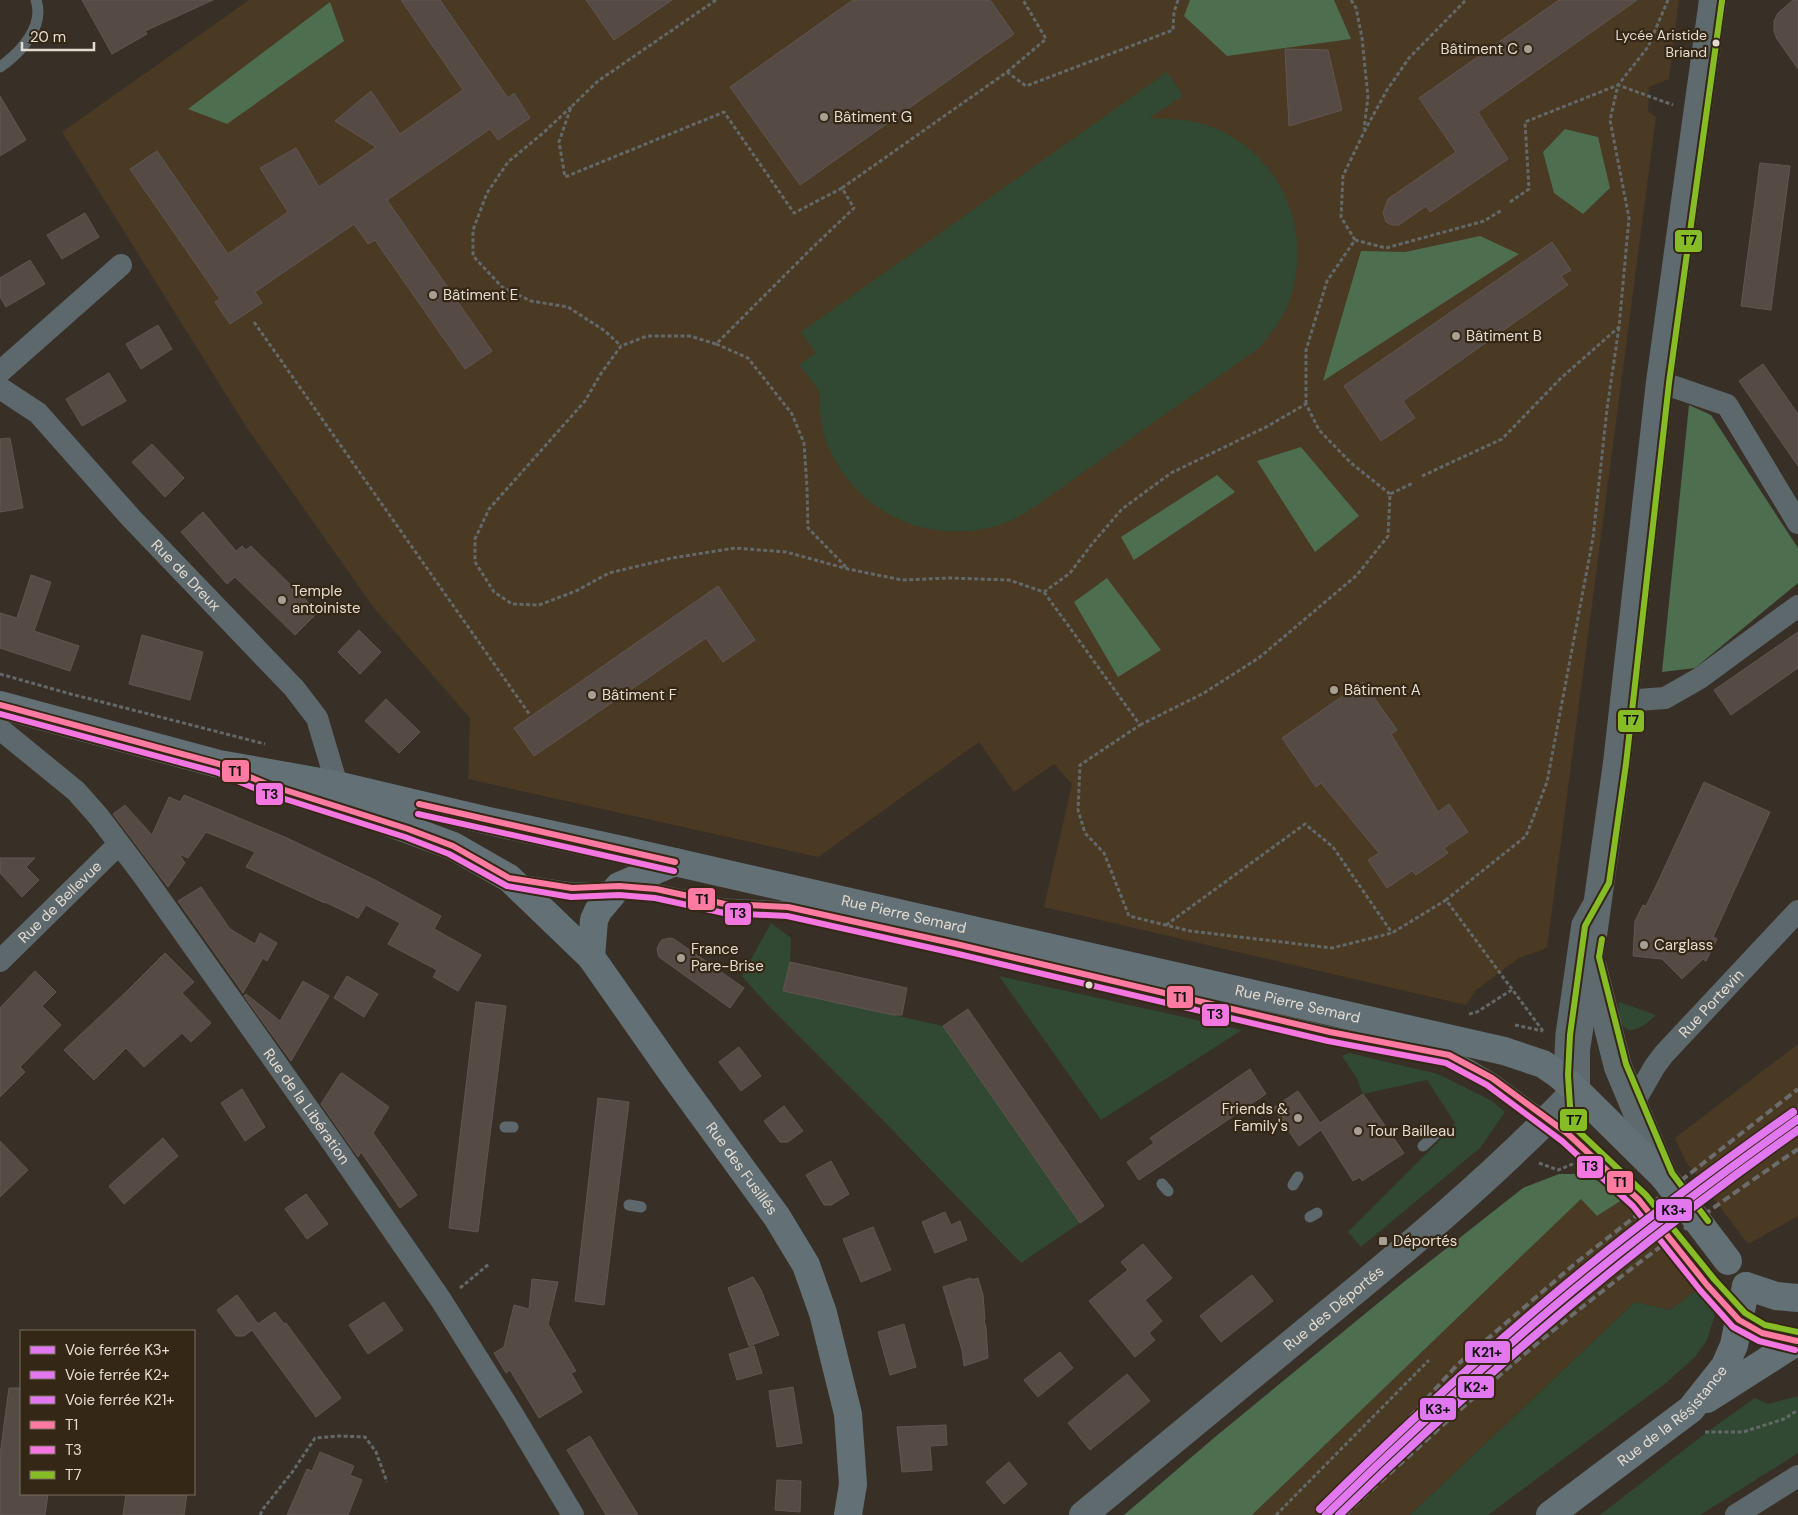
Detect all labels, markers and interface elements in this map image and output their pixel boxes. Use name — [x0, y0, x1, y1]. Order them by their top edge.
scale bar — [22, 20, 95, 52]
place label: Lycée Aristide Briand — [1616, 26, 1707, 61]
text: 20 m — [30, 27, 66, 47]
marker: Lycée Aristide Briand — [1711, 38, 1721, 48]
place label: Bâtiment C — [1440, 39, 1518, 59]
marker: Bâtiment C — [1522, 43, 1534, 55]
place label: Bâtiment G — [834, 107, 912, 127]
marker: Bâtiment G — [818, 111, 830, 123]
line badge: T7 — [1674, 229, 1703, 253]
text: T7 — [1681, 231, 1697, 249]
place label: Bâtiment E — [443, 285, 518, 305]
marker: Bâtiment E — [427, 289, 439, 301]
place label: Bâtiment B — [1466, 326, 1542, 346]
marker: Bâtiment B — [1450, 330, 1462, 342]
street label: Rue de Dreux — [147, 535, 225, 616]
place label: Temple antoiniste — [292, 581, 361, 618]
marker: Temple antoiniste — [276, 594, 288, 606]
place label: Bâtiment A — [1344, 680, 1421, 700]
marker: Bâtiment A — [1328, 684, 1340, 696]
place label: Bâtiment F — [602, 685, 677, 705]
marker: Bâtiment F — [586, 689, 598, 701]
line badge: T7 — [1617, 709, 1645, 733]
text: T7 — [1623, 711, 1639, 729]
line badge: T1 — [221, 759, 250, 783]
text: T1 — [228, 762, 242, 780]
line badge: T3 — [255, 782, 284, 806]
text: T3 — [262, 785, 278, 803]
street label: Rue de Bellevue — [14, 857, 106, 948]
line badge: T1 — [687, 887, 716, 911]
text: T1 — [695, 890, 709, 908]
street label: Rue Pierre Semard — [839, 890, 968, 938]
line badge: T3 — [724, 902, 752, 926]
text: T3 — [730, 904, 746, 922]
place label: Carglass — [1654, 935, 1713, 955]
place label: France Pare-Brise — [691, 939, 764, 976]
marker: Carglass — [1638, 939, 1650, 951]
marker: France Pare-Brise — [675, 952, 687, 964]
street label: Rue Portevin — [1674, 965, 1748, 1042]
unlabelled marker — [1084, 980, 1094, 990]
street label: Rue Pierre Semard — [1233, 980, 1362, 1028]
line badge: T1 — [1166, 985, 1194, 1009]
text: T1 — [1173, 988, 1187, 1006]
line badge: T3 — [1201, 1003, 1230, 1027]
text: T3 — [1207, 1005, 1223, 1023]
street label: Rue de la Libération — [259, 1044, 354, 1168]
place label: Friends & Family's — [1222, 1099, 1288, 1136]
line badge: T7 — [1559, 1108, 1588, 1132]
text: T7 — [1566, 1111, 1582, 1129]
marker: Friends & Family's — [1292, 1112, 1304, 1124]
street label: Rue des Fusillés — [701, 1118, 782, 1219]
place label: Tour Bailleau — [1368, 1121, 1455, 1141]
marker: Tour Bailleau — [1352, 1125, 1364, 1137]
line badge: T3 — [1576, 1155, 1604, 1179]
text: T3 — [1582, 1157, 1598, 1175]
line badge: T1 — [1606, 1170, 1634, 1194]
text: T1 — [1613, 1173, 1627, 1191]
line badge: K3+ — [1655, 1198, 1693, 1222]
text: K3+ — [1661, 1201, 1687, 1219]
place label: Déportés — [1393, 1231, 1457, 1251]
marker: Déportés — [1377, 1235, 1389, 1247]
street label: Rue des Déportés — [1280, 1261, 1388, 1355]
legend — [20, 1330, 195, 1495]
text: Voie ferrée K3+ — [65, 1340, 170, 1360]
line badge: K21+ — [1464, 1340, 1511, 1364]
text: K21+ — [1472, 1343, 1502, 1361]
street label: Rue de la Résistance — [1613, 1361, 1732, 1471]
text: Voie ferrée K2+ — [65, 1365, 170, 1385]
line badge: K2+ — [1457, 1375, 1495, 1399]
text: K2+ — [1463, 1378, 1489, 1396]
text: Voie ferrée K21+ — [65, 1390, 175, 1410]
line badge: K3+ — [1419, 1397, 1457, 1421]
text: K3+ — [1425, 1400, 1451, 1418]
text: T1 — [65, 1415, 78, 1435]
text: T3 — [65, 1440, 82, 1460]
text: T7 — [65, 1465, 81, 1485]

